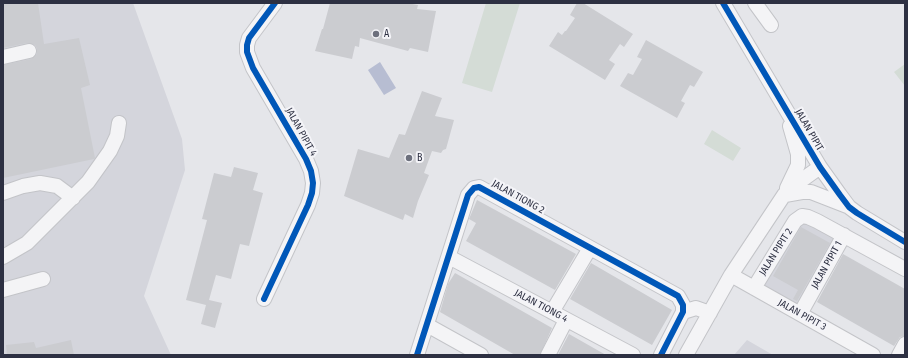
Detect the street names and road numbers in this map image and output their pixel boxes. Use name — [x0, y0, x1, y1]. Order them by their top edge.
street label: JALAN PIPIT 4 — [283, 106, 319, 158]
street label: JALAN PIPIT — [792, 107, 826, 153]
street label: JALAN TIONG 2 — [490, 178, 546, 216]
street label: JALAN PIPIT 2 — [757, 226, 795, 278]
street label: JALAN PIPIT 1 — [809, 239, 845, 291]
street label: JALAN TIONG 4 — [512, 287, 570, 325]
street label: JALAN PIPIT 3 — [776, 297, 828, 333]

